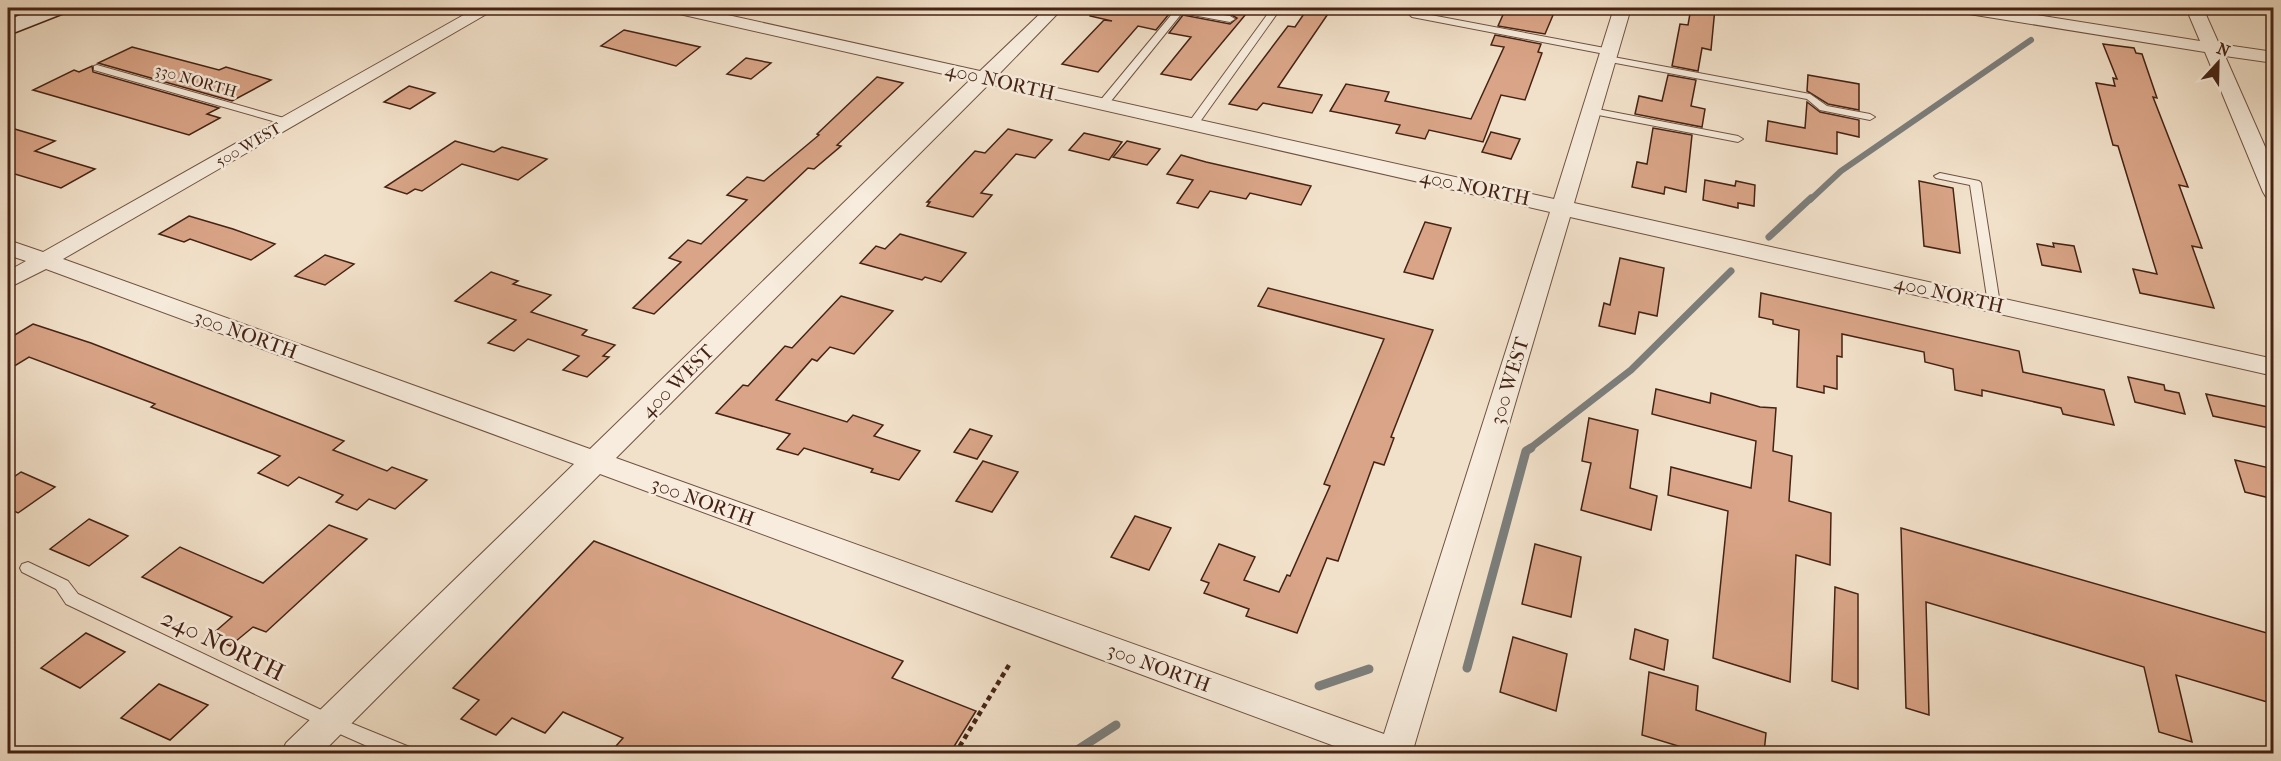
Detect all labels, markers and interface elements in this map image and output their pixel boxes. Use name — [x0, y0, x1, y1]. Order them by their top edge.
north arrow — [2188, 33, 2248, 93]
text: N — [2214, 38, 2233, 61]
street label: 400 NORTH — [943, 58, 1057, 105]
street label: 330 NORTH — [153, 60, 239, 101]
street label: 500 WEST — [212, 118, 285, 171]
street label: 400 NORTH — [1418, 165, 1532, 210]
street label: 400 NORTH — [1892, 271, 2006, 318]
street label: 300 NORTH — [191, 305, 301, 364]
street label: 300 WEST — [1485, 334, 1534, 428]
street label: 400 WEST — [636, 340, 719, 423]
street label: 300 NORTH — [648, 472, 758, 531]
street label: 240 NORTH — [157, 603, 289, 687]
street label: 300 NORTH — [1104, 638, 1214, 697]

